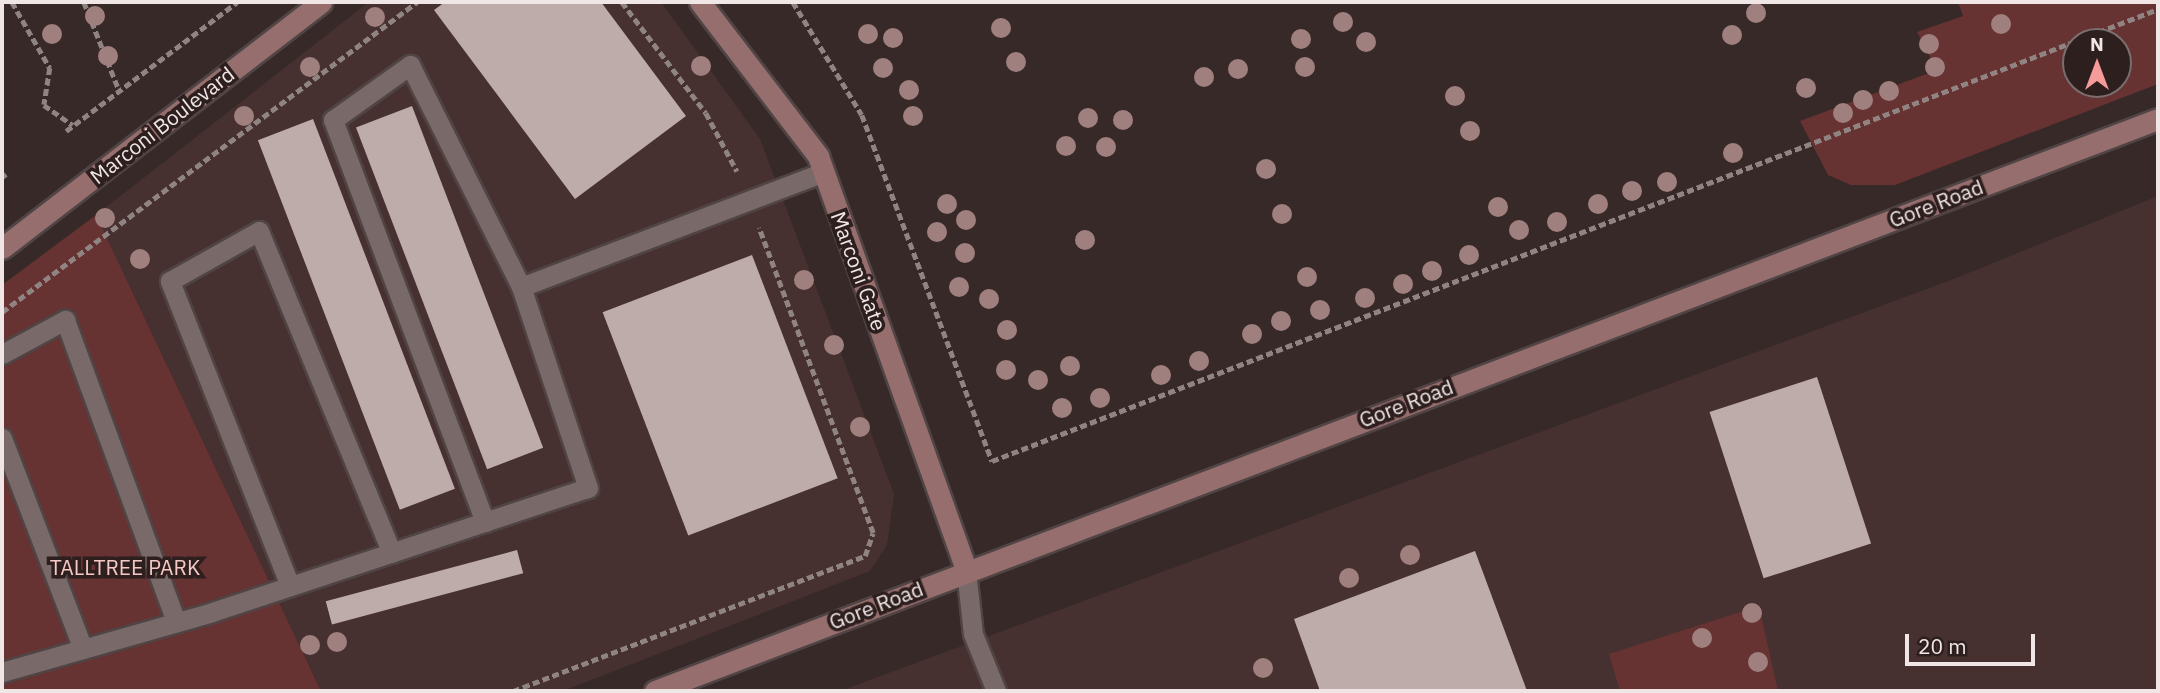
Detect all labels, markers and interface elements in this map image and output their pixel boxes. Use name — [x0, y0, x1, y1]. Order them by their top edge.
north arrow — [2062, 28, 2132, 98]
text: N — [2090, 32, 2104, 56]
street label: Marconi Boulevard — [85, 61, 239, 189]
street label: Gore Road — [1885, 174, 1987, 232]
street label: Marconi Gate — [826, 208, 892, 334]
street label: Gore Road — [1355, 374, 1457, 432]
park label: TALLTREE PARK — [50, 554, 200, 580]
street label: Gore Road — [825, 576, 927, 634]
scale bar — [1908, 620, 2038, 664]
text: 20 m — [1918, 632, 1967, 660]

